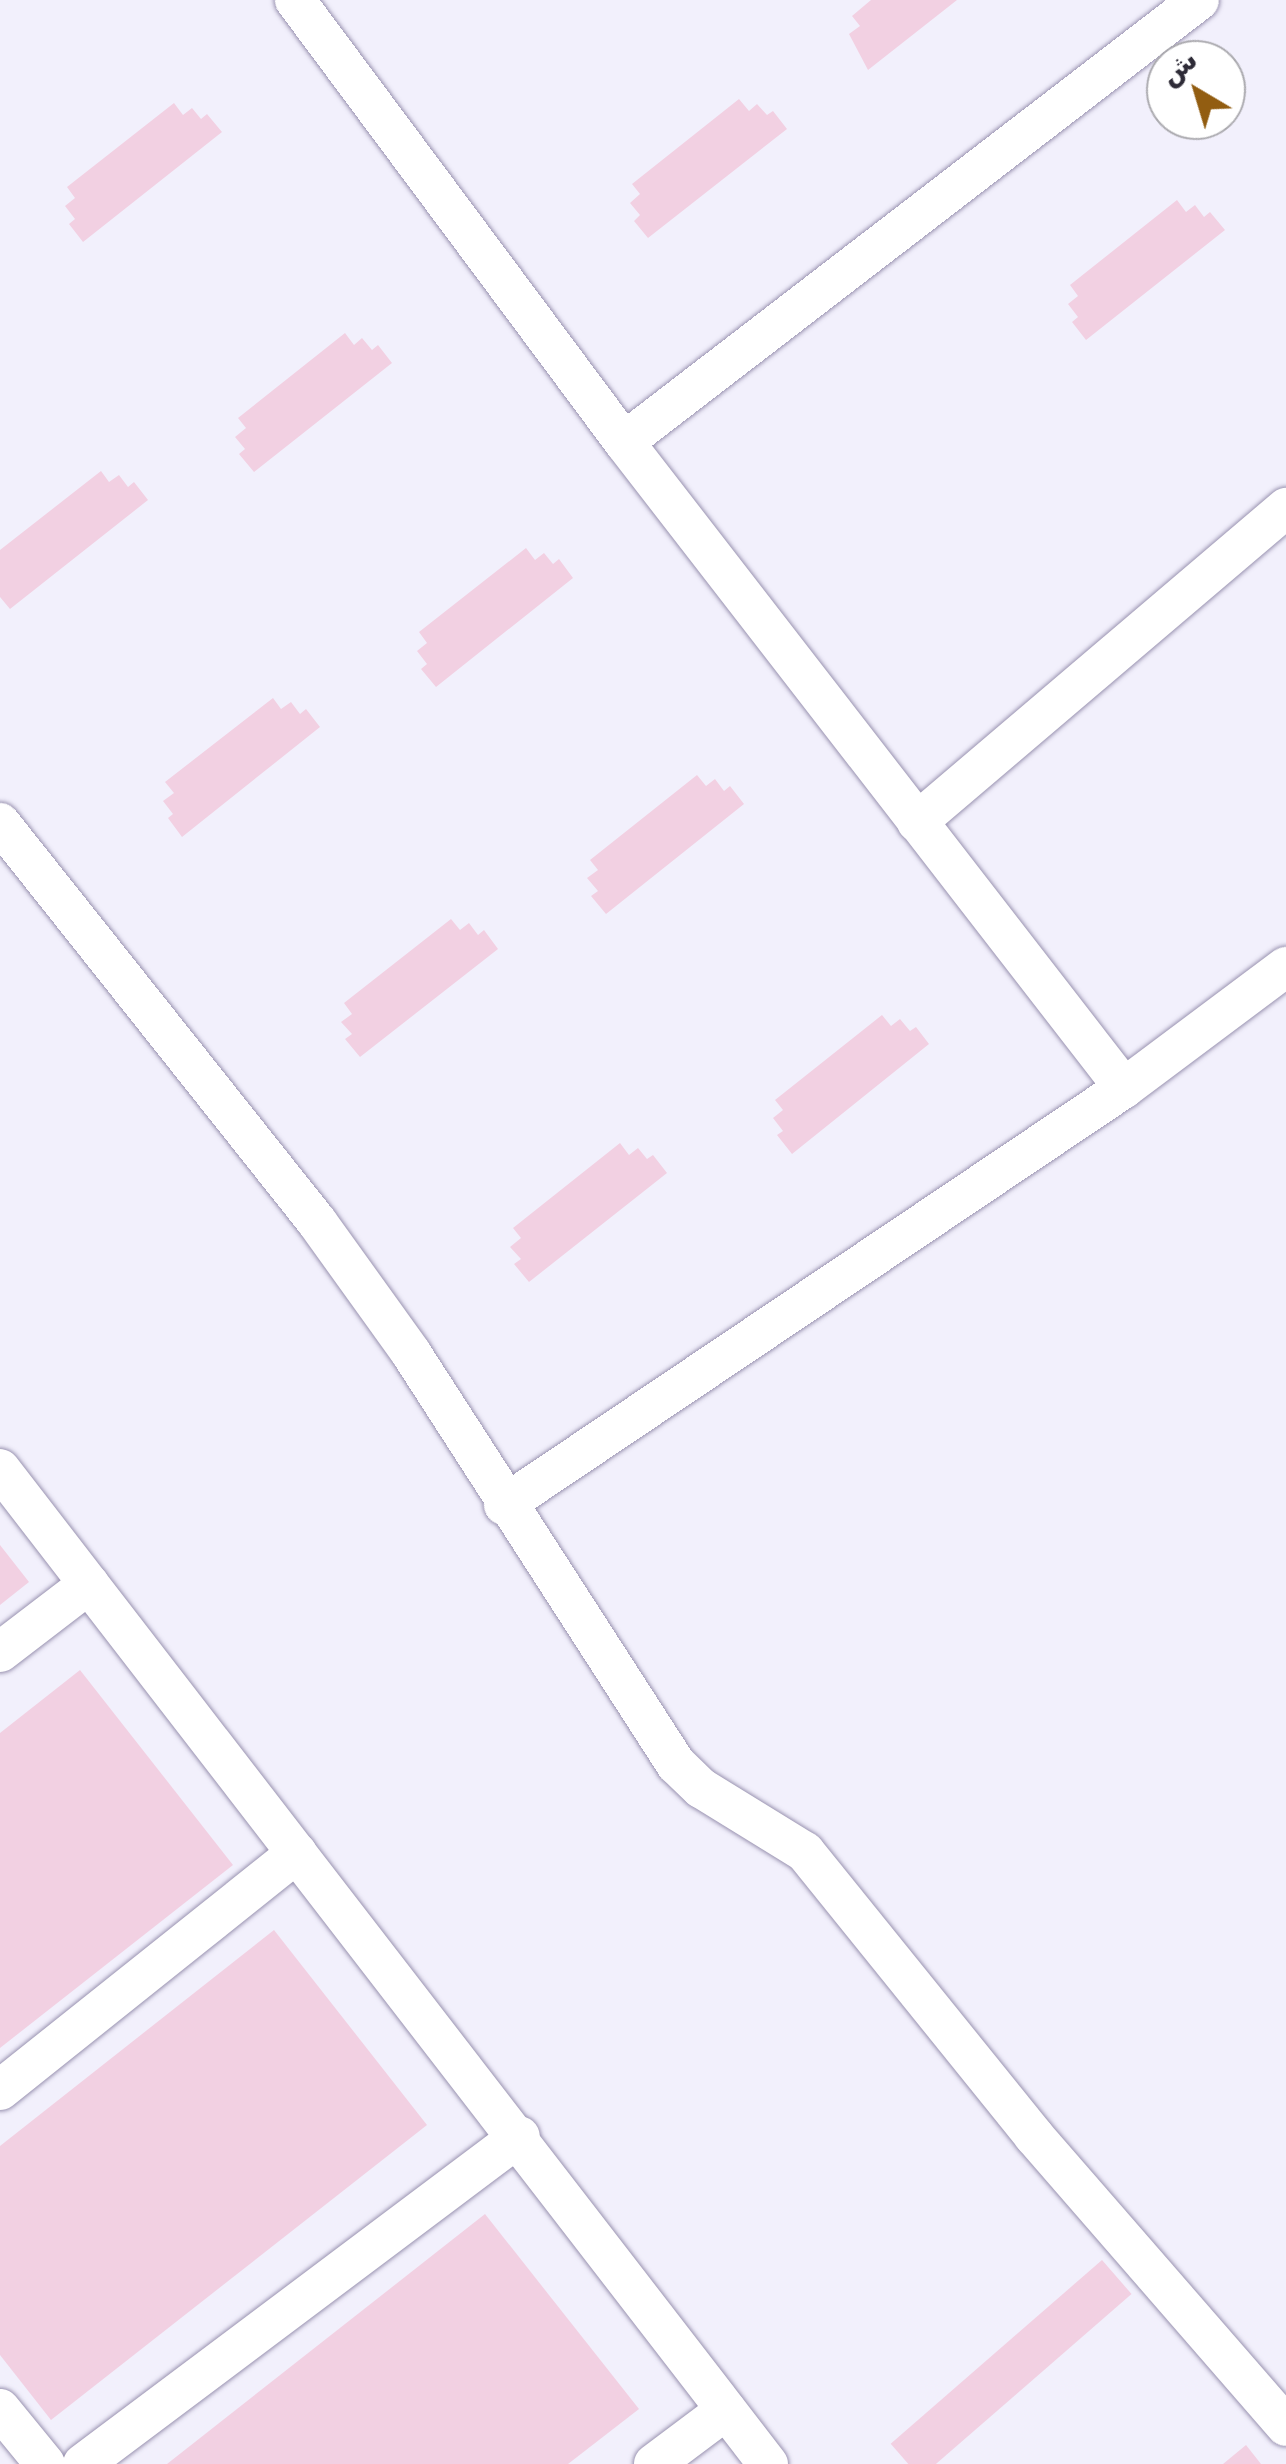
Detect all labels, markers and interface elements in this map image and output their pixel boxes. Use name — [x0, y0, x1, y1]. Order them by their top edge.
north arrow — [1146, 40, 1246, 140]
text: ش — [1153, 43, 1204, 92]

